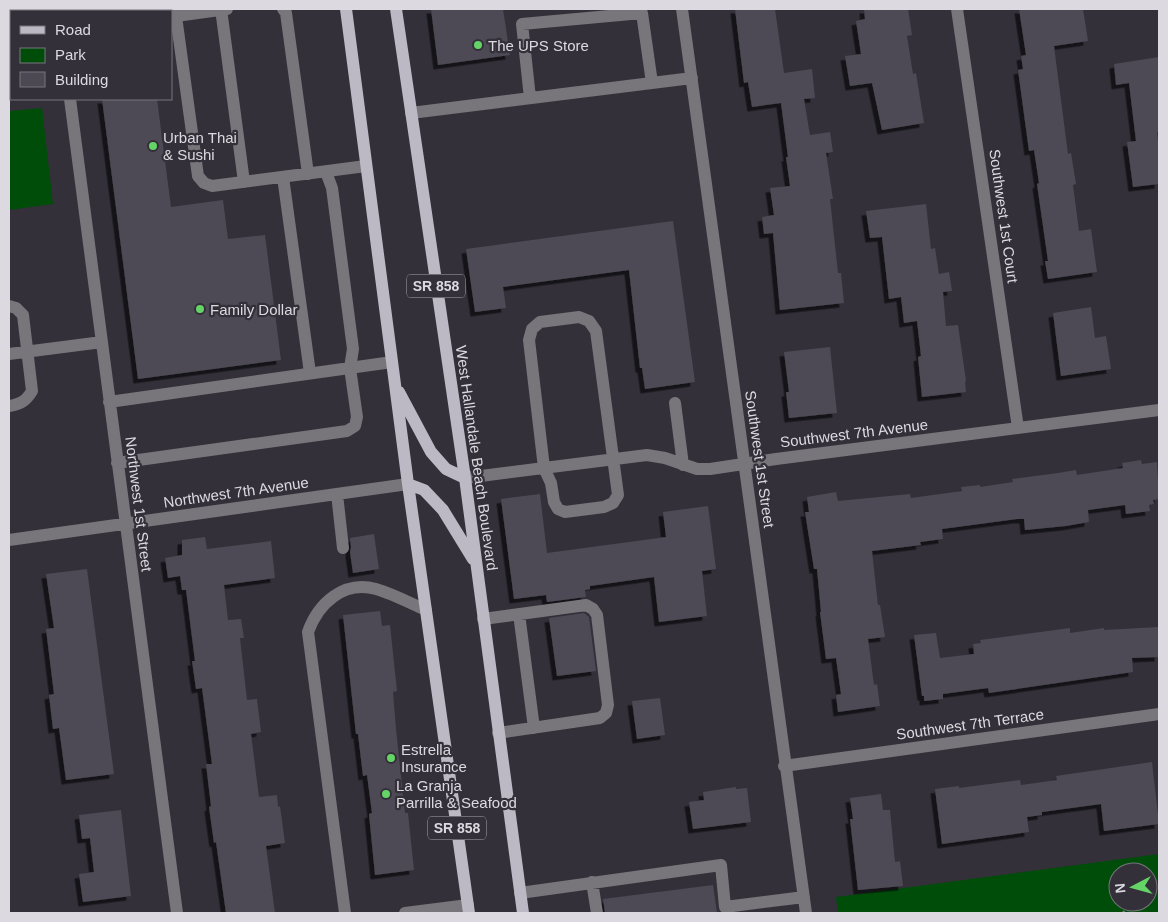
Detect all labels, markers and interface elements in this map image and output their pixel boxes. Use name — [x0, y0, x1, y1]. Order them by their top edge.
legend — [10, 10, 172, 100]
text: Road — [55, 21, 91, 38]
place label: The UPS Store — [488, 37, 589, 54]
marker: The UPS Store — [472, 39, 484, 51]
text: Park — [55, 46, 86, 63]
text: Building — [55, 71, 108, 88]
place label: Urban Thai & Sushi — [163, 129, 237, 163]
marker: Urban Thai & Sushi — [147, 140, 159, 152]
street label: Southwest 1st Court — [986, 148, 1022, 285]
road number: SR 858 — [407, 274, 465, 298]
place label: Family Dollar — [210, 301, 298, 318]
marker: Family Dollar — [194, 303, 206, 315]
street label: West Hallandale Beach Boulevard — [453, 344, 501, 572]
street label: Southwest 1st Street — [742, 389, 778, 530]
street label: Southwest 7th Avenue — [779, 415, 929, 451]
street label: Northwest 1st Street — [122, 436, 156, 573]
street label: Northwest 7th Avenue — [162, 473, 310, 511]
street label: Southwest 7th Terrace — [895, 705, 1045, 743]
place label: Estrella Insurance — [401, 741, 467, 775]
marker: Estrella Insurance — [385, 752, 397, 764]
place label: La Granja Parrilla & Seafood — [396, 777, 517, 811]
marker: La Granja Parrilla & Seafood — [380, 788, 392, 800]
road number: SR 858 — [428, 816, 486, 840]
north arrow — [1108, 862, 1158, 912]
text: N — [1112, 882, 1129, 894]

